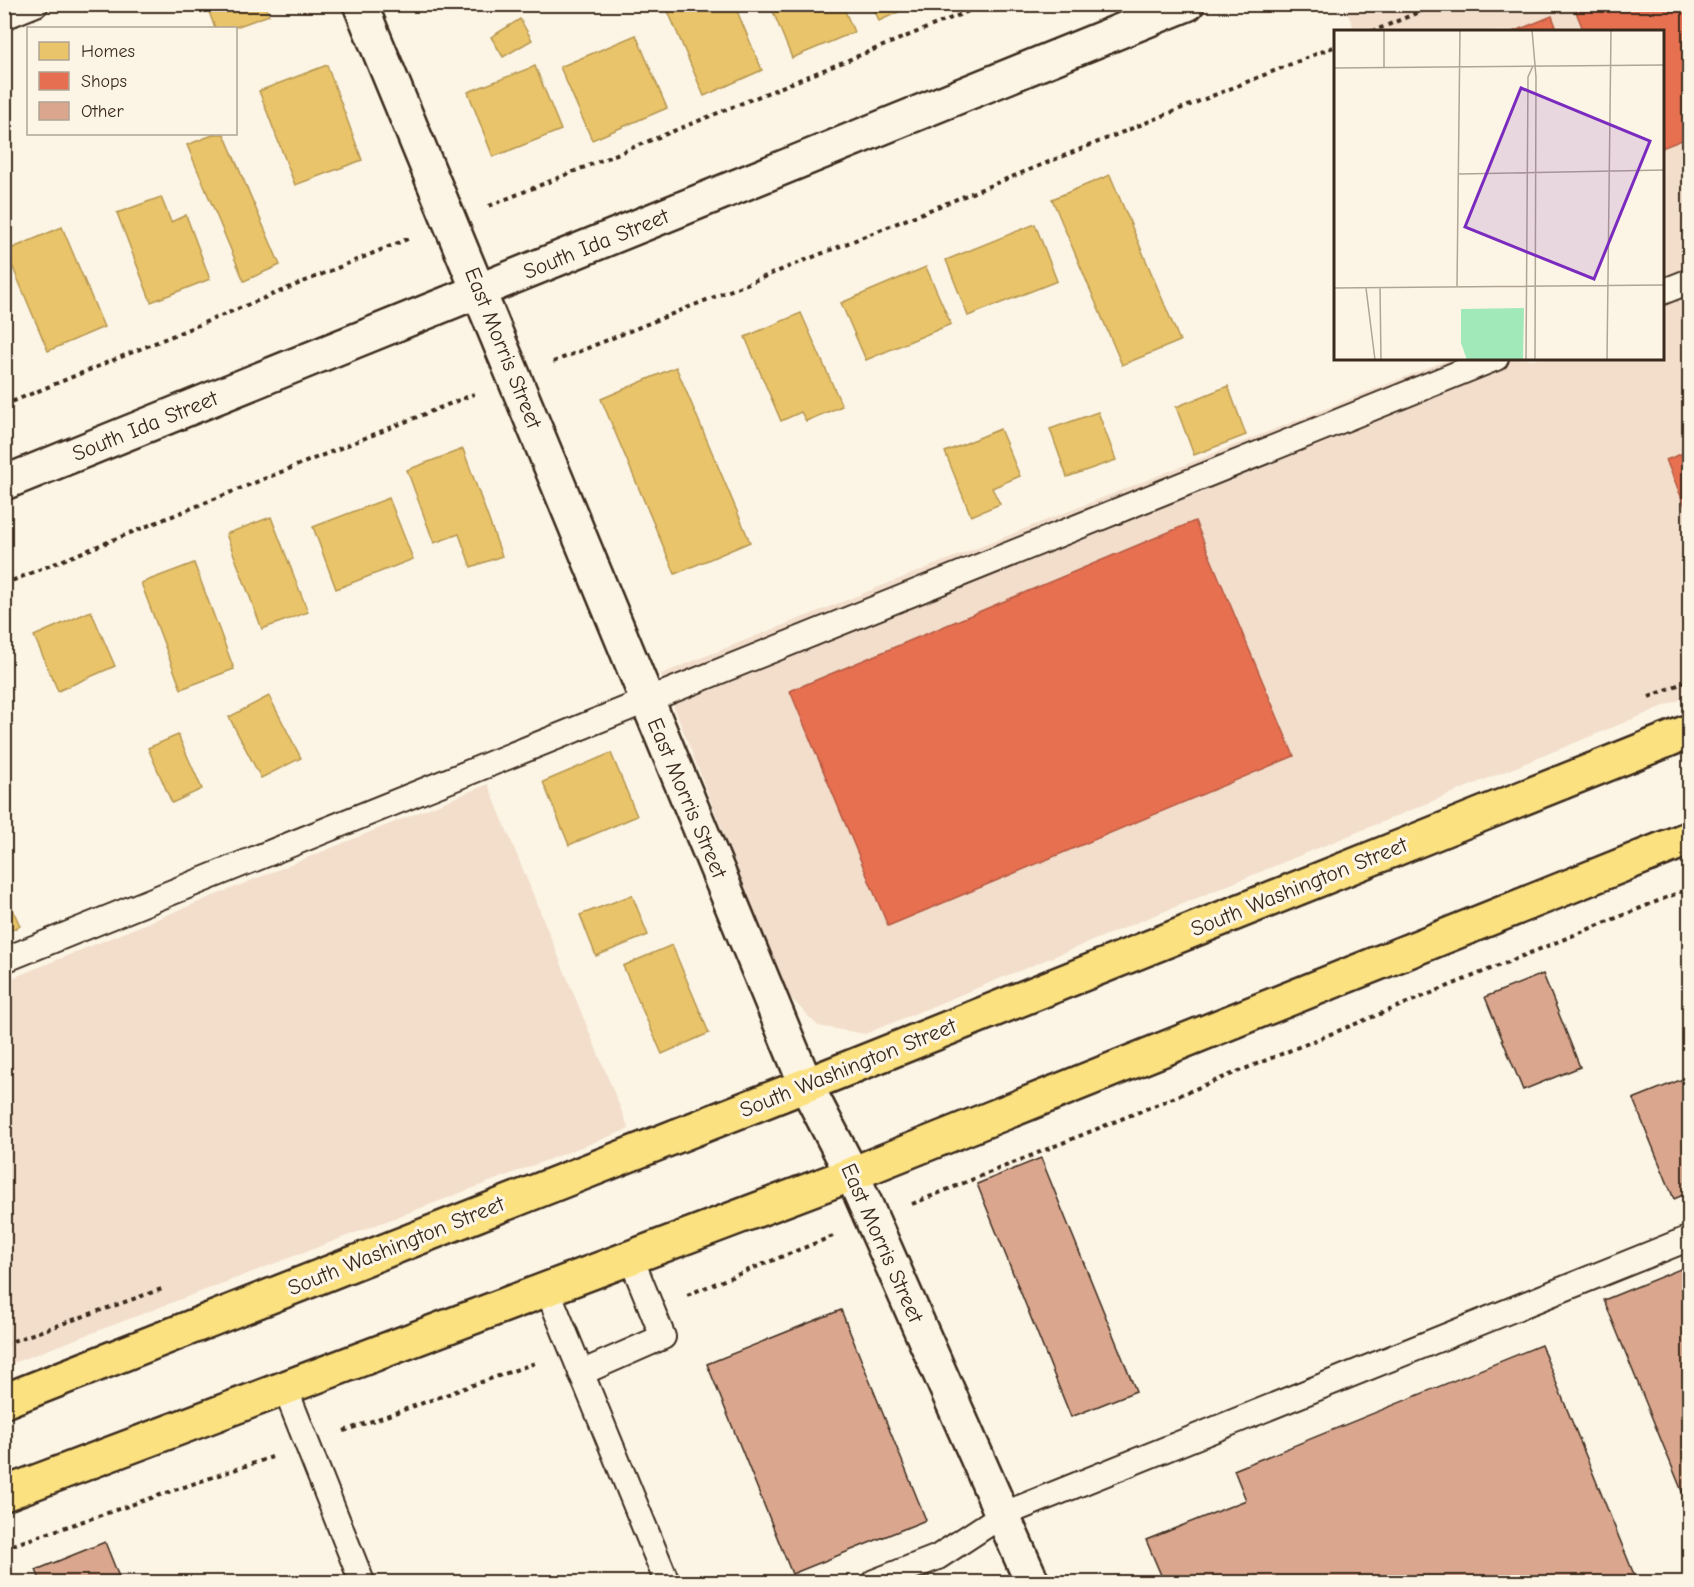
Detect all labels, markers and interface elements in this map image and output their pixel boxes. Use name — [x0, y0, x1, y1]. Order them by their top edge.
legend — [27, 27, 237, 135]
inset map — [1334, 30, 1664, 360]
text: Homes — [81, 41, 135, 62]
text: Shops — [81, 71, 127, 92]
text: Other — [81, 101, 124, 122]
street label: South Ida Street — [519, 203, 673, 285]
street label: East Morris Street — [459, 264, 547, 433]
street label: South Ida Street — [68, 385, 222, 467]
street label: East Morris Street — [642, 714, 733, 883]
street label: South Washington Street — [1187, 831, 1412, 942]
street label: South Washington Street — [736, 1012, 961, 1123]
street label: East Morris Street — [835, 1159, 929, 1327]
street label: South Washington Street — [284, 1190, 509, 1301]

